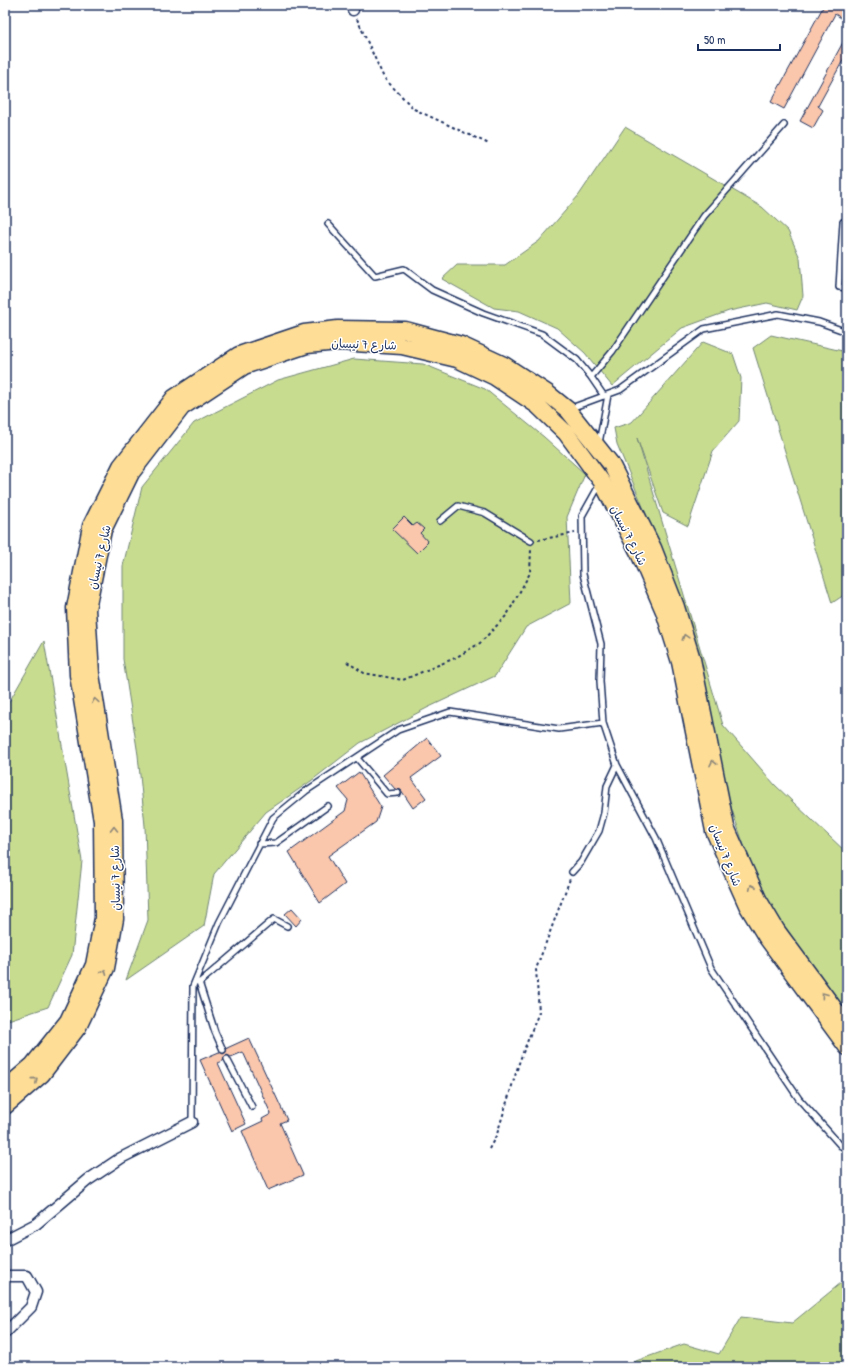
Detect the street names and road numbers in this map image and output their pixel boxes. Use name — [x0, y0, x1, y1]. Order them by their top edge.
street label: شارع 7 نيسان — [331, 334, 397, 355]
street label: شارع 7 نيسان — [606, 502, 651, 568]
street label: شارع 7 نيسان — [83, 523, 116, 591]
street label: شارع 7 نيسان — [705, 821, 746, 889]
street label: شارع 7 نيسان — [106, 845, 125, 911]

